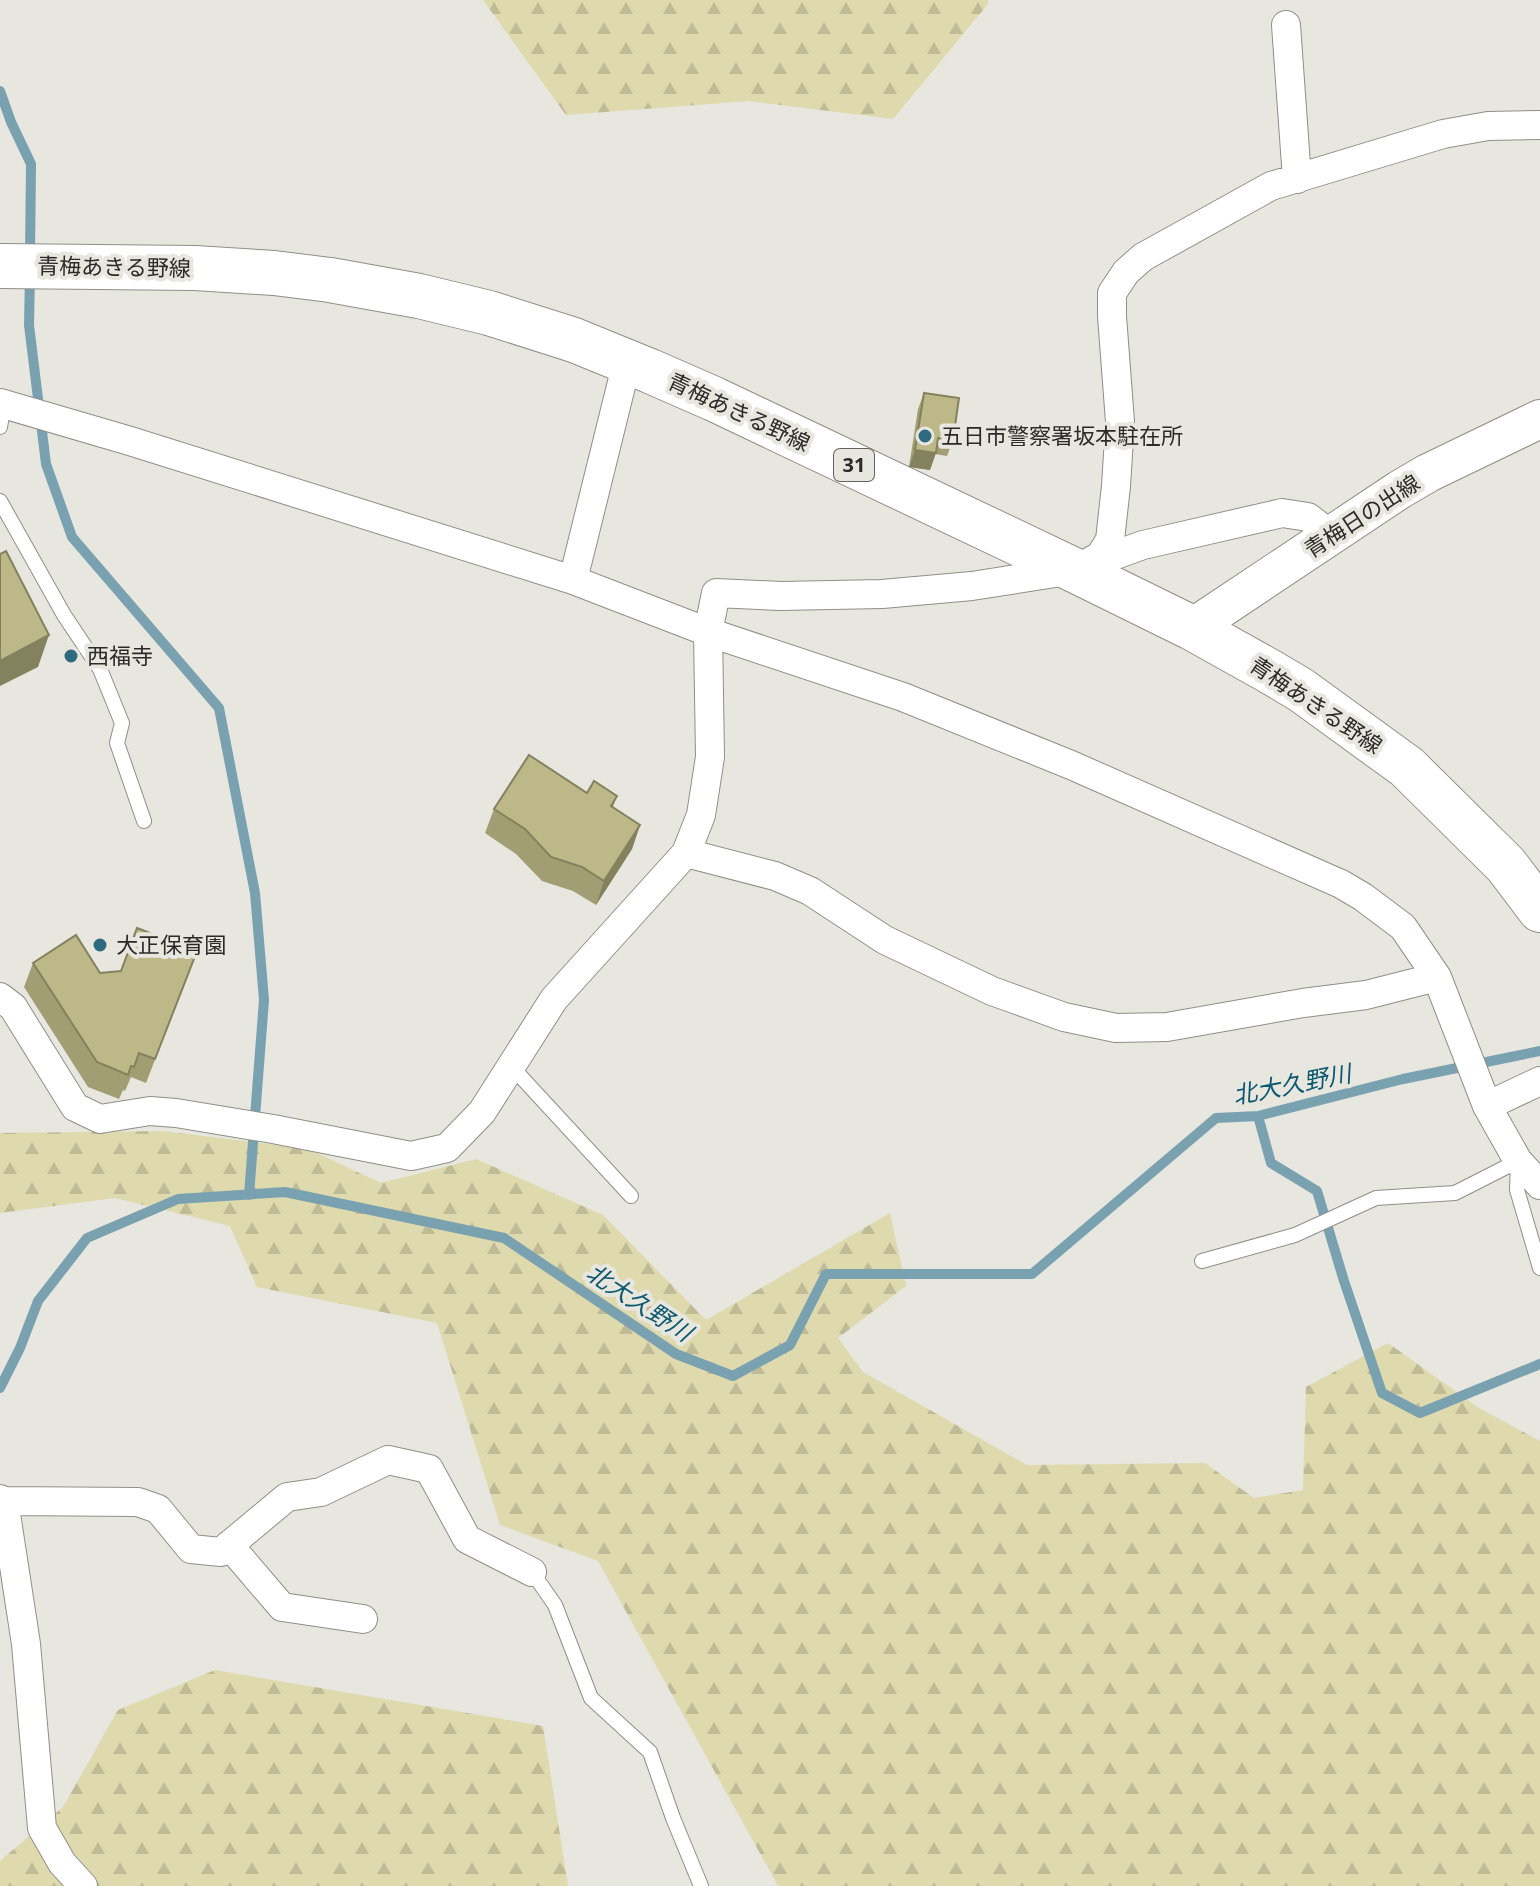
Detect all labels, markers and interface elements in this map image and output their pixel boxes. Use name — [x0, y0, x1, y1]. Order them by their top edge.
street label: 青梅あきる野線 — [37, 250, 191, 282]
street label: 青梅あきる野線 — [663, 365, 815, 457]
place label: 五日市警察署坂本駐在所 — [941, 420, 1183, 450]
marker: 五日市警察署坂本駐在所 — [916, 427, 934, 445]
road number: 31 — [834, 449, 874, 481]
street label: 青梅日の出線 — [1298, 467, 1425, 564]
place label: 西福寺 — [87, 640, 153, 670]
marker: 西福寺 — [62, 647, 80, 665]
street label: 青梅あきる野線 — [1245, 649, 1389, 760]
place label: 大正保育園 — [116, 929, 226, 959]
marker: 大正保育園 — [91, 936, 109, 954]
water label: 北大久野川 — [1230, 1055, 1357, 1111]
water label: 北大久野川 — [581, 1255, 702, 1350]

